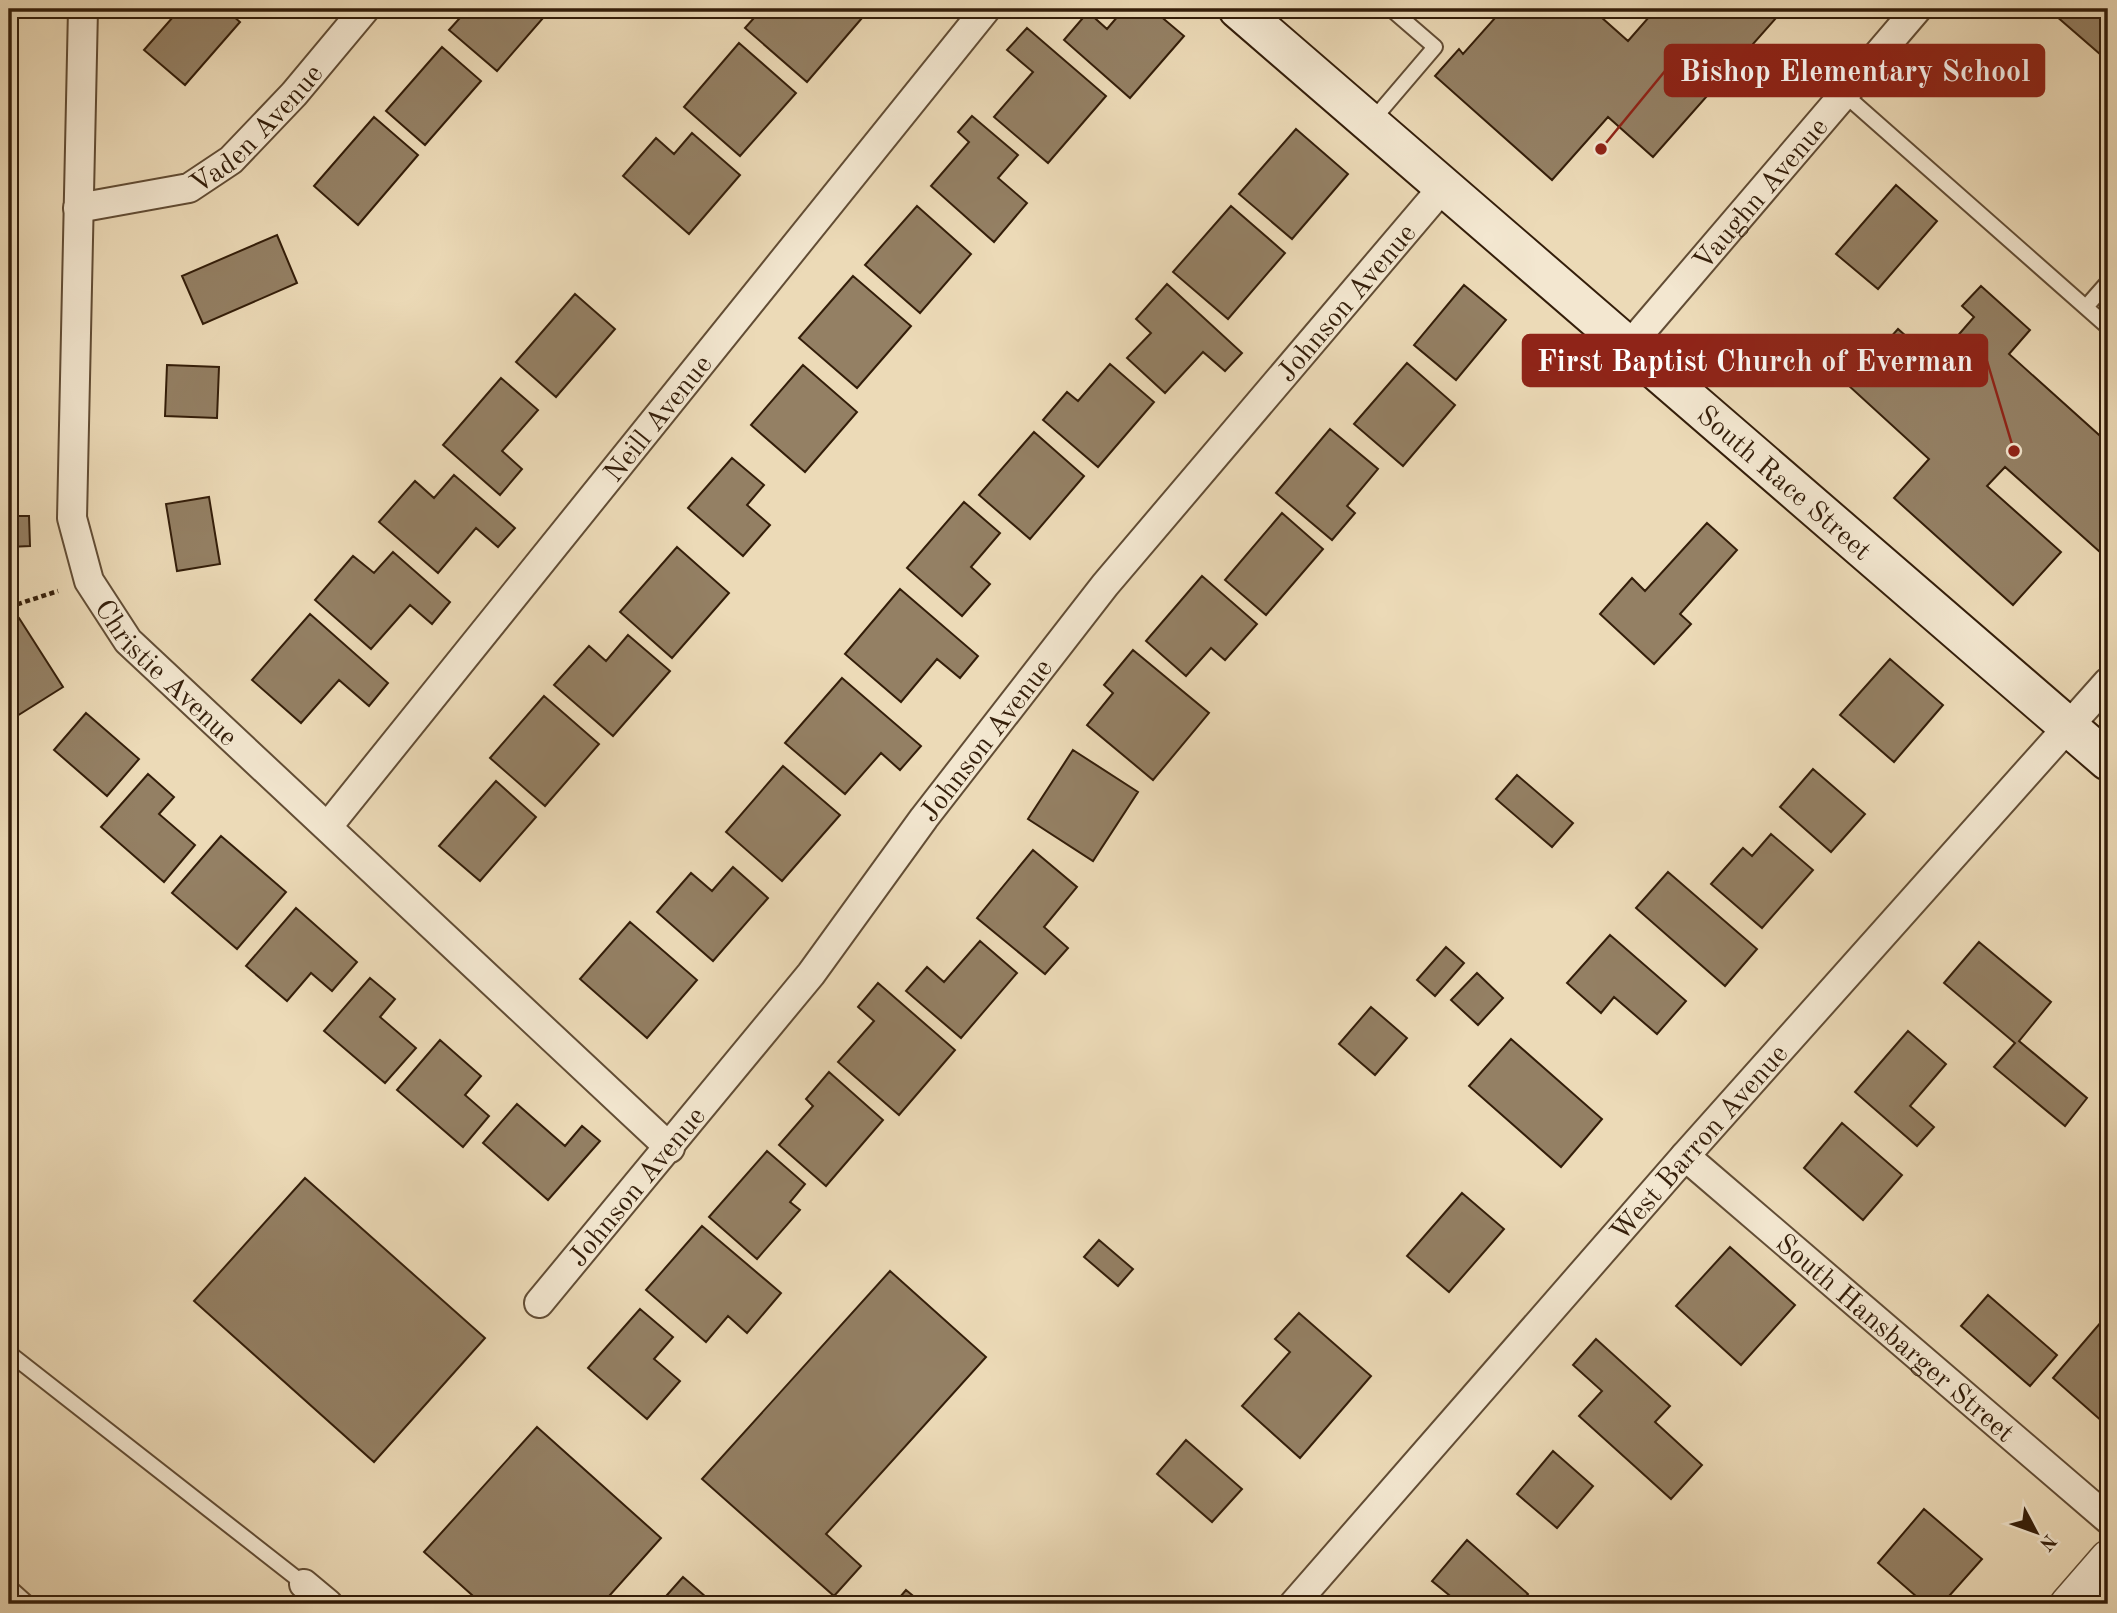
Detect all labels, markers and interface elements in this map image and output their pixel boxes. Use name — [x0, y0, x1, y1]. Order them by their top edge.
callout: Bishop Elementary School — [1665, 45, 2044, 96]
text: Bishop Elementary School — [1680, 58, 2030, 88]
street label: Vaden Avenue — [186, 60, 329, 200]
street label: Vaughn Avenue — [1689, 114, 1834, 277]
street label: Johnson Avenue — [1273, 220, 1422, 388]
callout: First Baptist Church of Everman — [1523, 335, 1987, 386]
text: First Baptist Church of Everman — [1537, 348, 1973, 378]
street label: Neill Avenue — [600, 351, 719, 488]
street label: South Race Street — [1691, 401, 1875, 567]
street label: Christie Avenue — [88, 596, 242, 753]
street label: Johnson Avenue — [916, 655, 1059, 828]
street label: West Barron Avenue — [1607, 1040, 1794, 1247]
street label: Johnson Avenue — [564, 1103, 712, 1273]
street label: South Hansbarger Street — [1770, 1230, 2018, 1449]
north arrow — [2002, 1498, 2072, 1568]
text: N — [2035, 1530, 2059, 1554]

